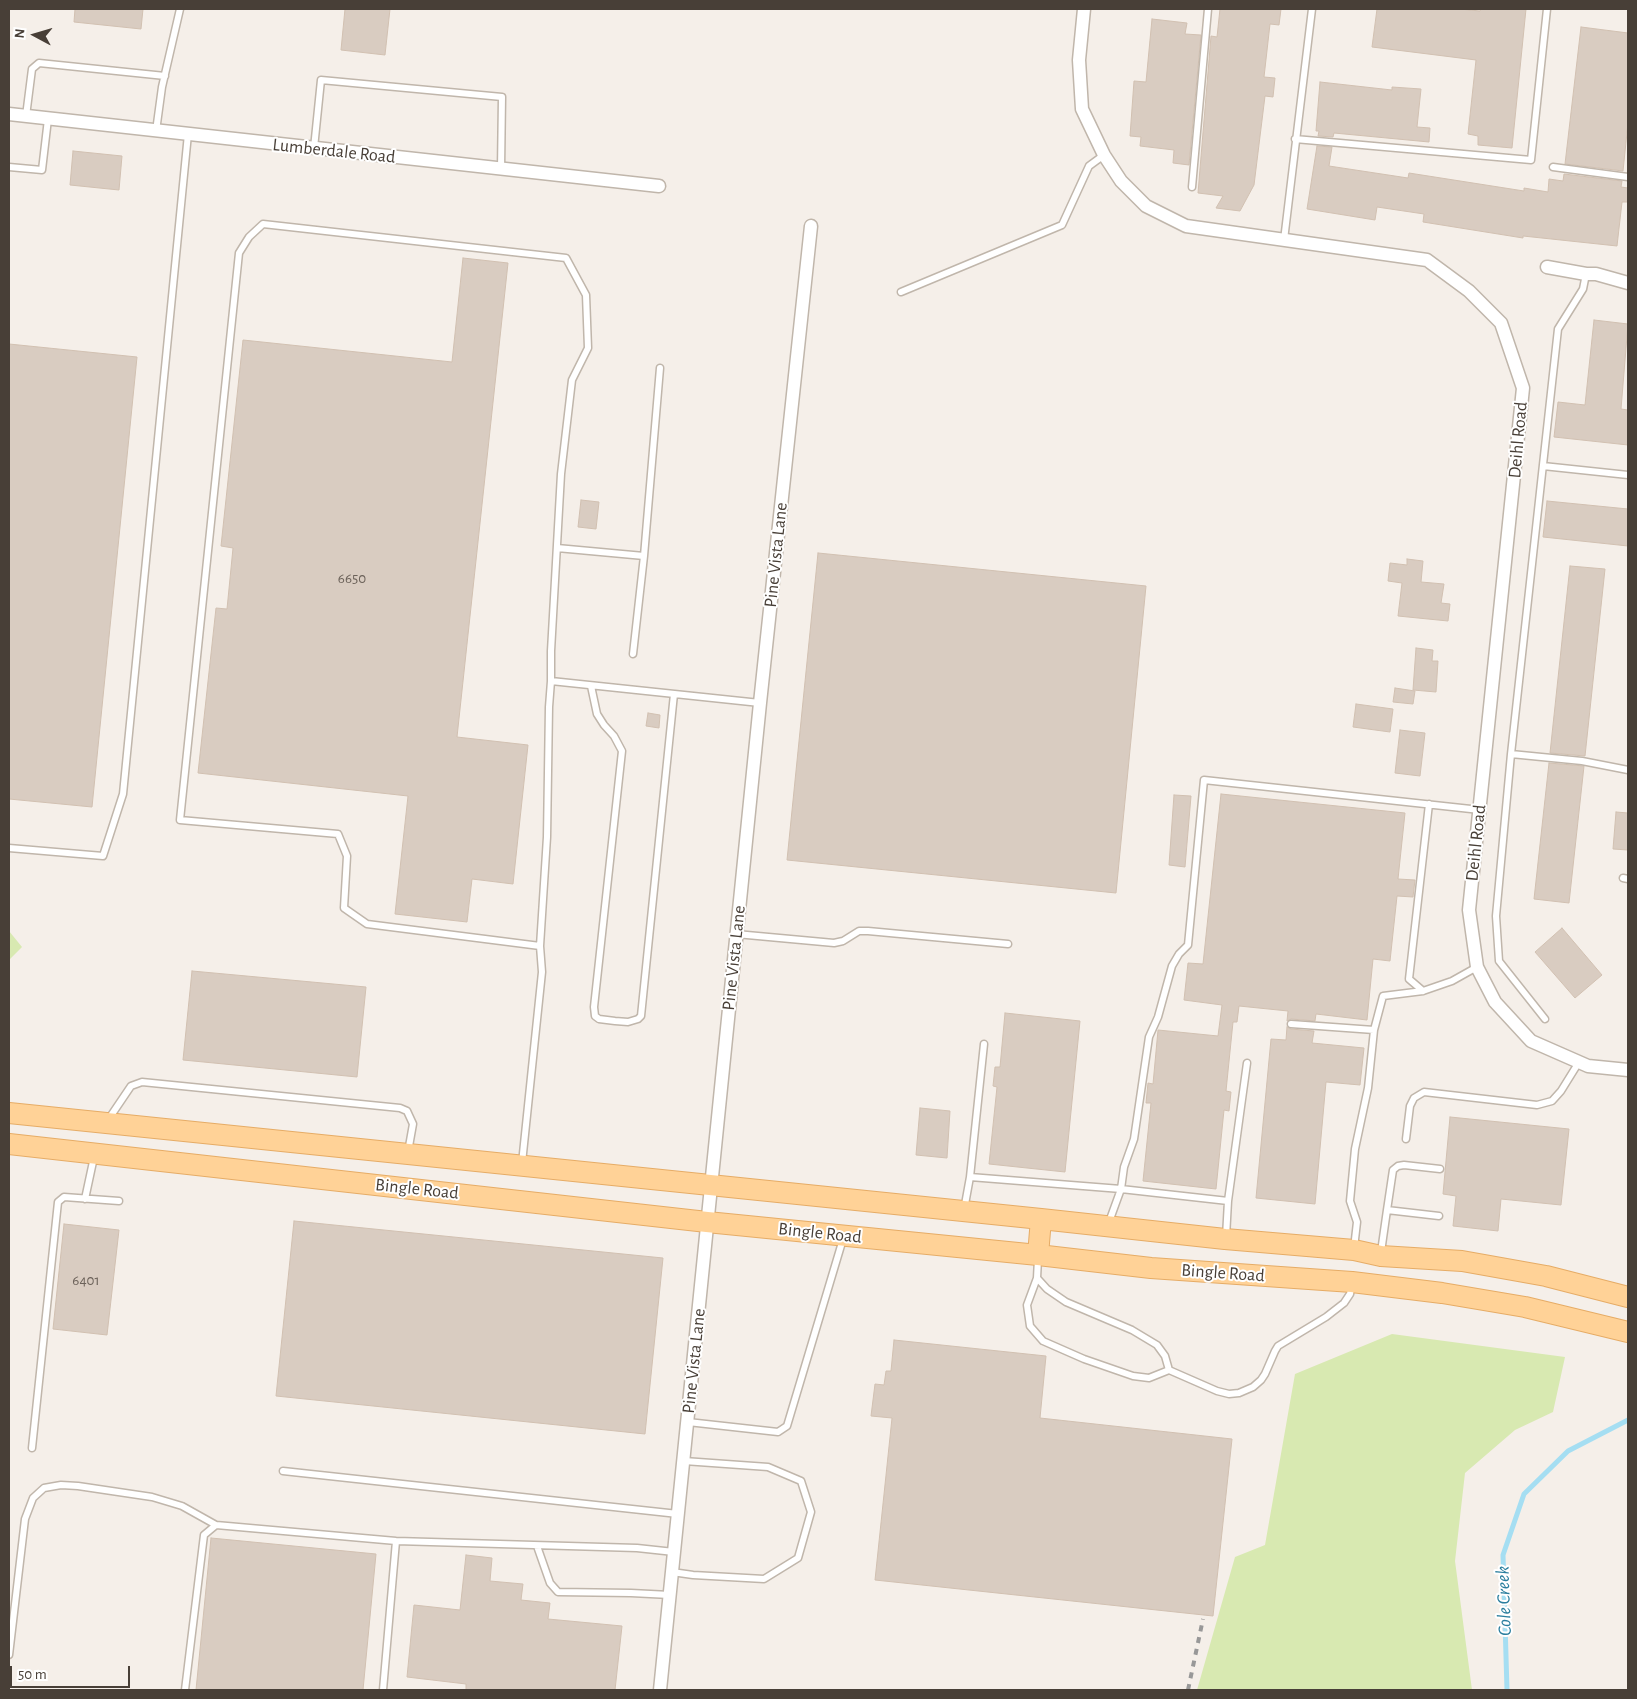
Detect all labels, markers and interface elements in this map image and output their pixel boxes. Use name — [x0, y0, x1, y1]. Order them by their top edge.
north arrow — [10, 10, 60, 60]
text: N — [13, 28, 28, 39]
street label: Lumberdale Road — [272, 134, 396, 168]
street label: Deihl Road — [1504, 401, 1532, 479]
street label: Pine Vista Lane — [760, 501, 792, 609]
house number: 6650 — [338, 569, 366, 587]
street label: Deihl Road — [1461, 804, 1491, 882]
street label: Pine Vista Lane — [718, 904, 750, 1012]
street label: Bingle Road — [374, 1174, 460, 1204]
street label: Bingle Road — [777, 1218, 863, 1248]
street label: Bingle Road — [1181, 1259, 1265, 1287]
house number: 6401 — [72, 1271, 100, 1289]
street label: Pine Vista Lane — [678, 1307, 710, 1415]
water label: Cole Creek — [1491, 1566, 1517, 1636]
scale bar — [12, 1656, 132, 1688]
text: 50 m — [18, 1667, 47, 1682]

